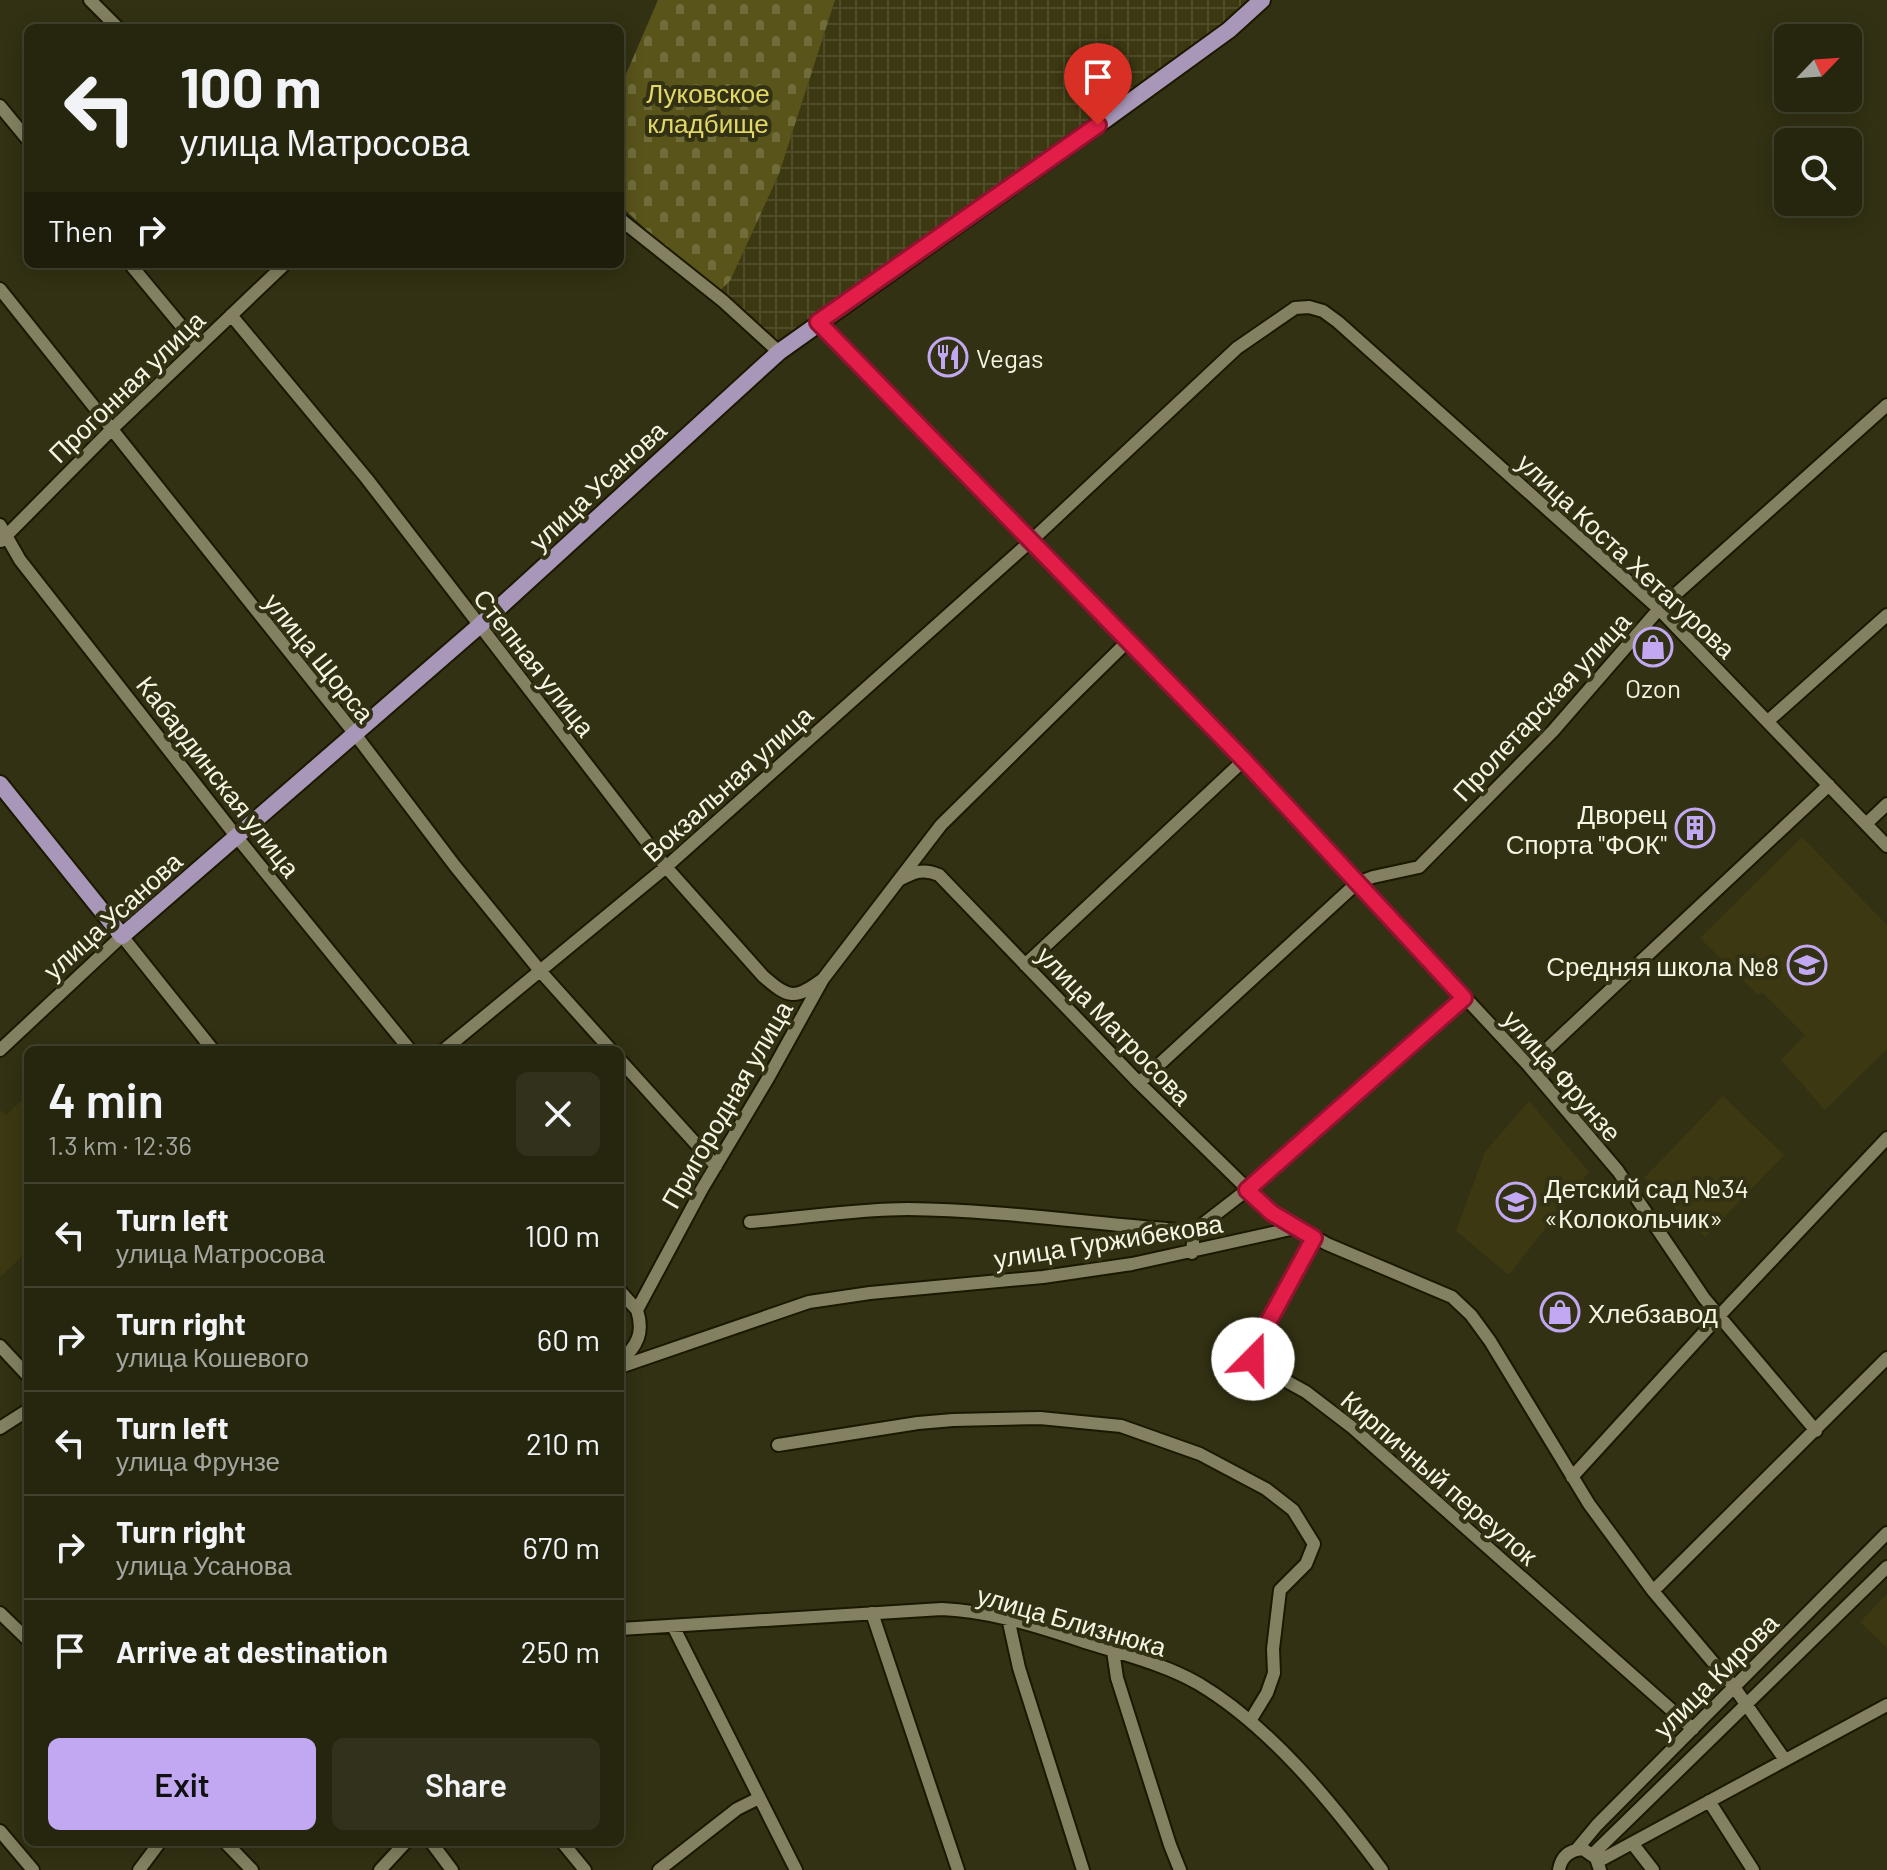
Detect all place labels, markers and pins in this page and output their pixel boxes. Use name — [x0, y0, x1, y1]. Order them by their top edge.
pin — [1064, 43, 1132, 125]
restaurant icon: Vegas — [927, 336, 969, 378]
place label: Vegas — [976, 342, 1044, 373]
shop icon: Ozon — [1632, 626, 1674, 668]
place label: Ozon — [1625, 672, 1681, 703]
place label: Дворец Спорта "ФОК" — [1506, 798, 1667, 859]
building icon: Дворец Спорта "ФОК" — [1674, 807, 1716, 849]
school or university icon: Средняя школа №8 — [1786, 944, 1828, 986]
place label: Средняя школа №8 — [1546, 950, 1779, 981]
place label: Детский сад №34 «Колокольчик» — [1544, 1172, 1749, 1233]
school or university icon: Детский сад №34 «Колокольчик» — [1495, 1181, 1537, 1223]
shop icon: Хлебзавод — [1539, 1291, 1581, 1333]
place label: Хлебзавод — [1588, 1297, 1718, 1328]

